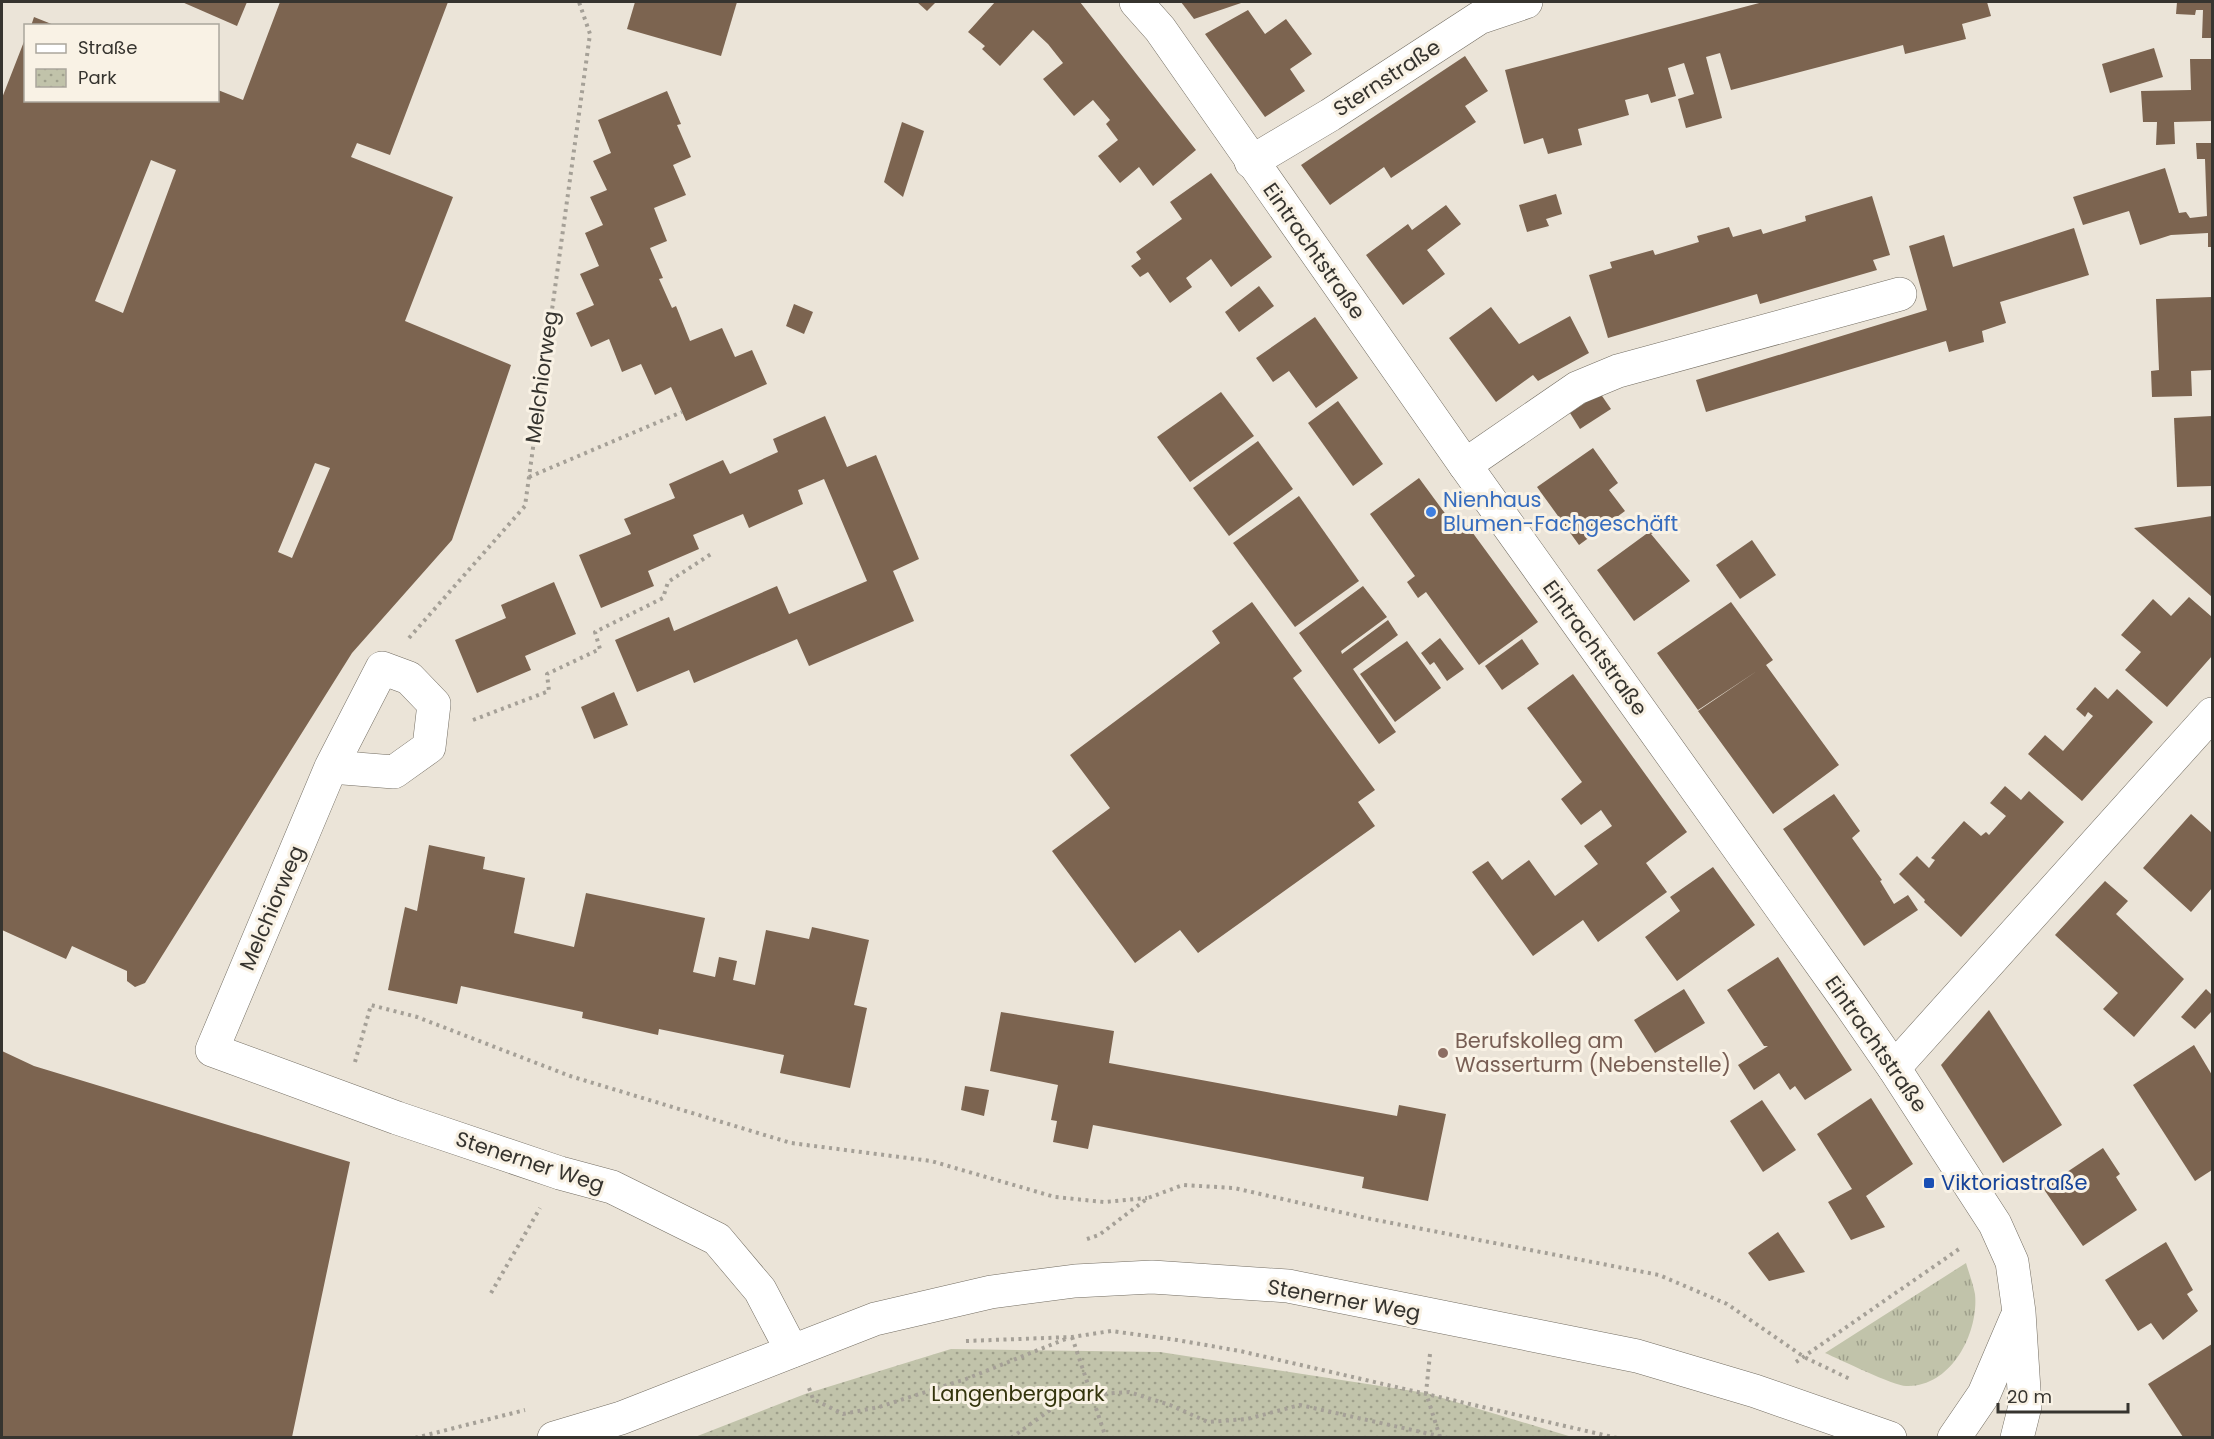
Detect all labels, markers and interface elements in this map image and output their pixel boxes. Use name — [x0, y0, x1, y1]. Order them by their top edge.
legend — [24, 24, 219, 102]
street label: Sternstraße — [1328, 32, 1446, 123]
text: Straße — [78, 35, 137, 60]
text: Park — [78, 65, 117, 90]
street label: Eintrachtstraße — [1256, 177, 1372, 325]
street label: Melchiorweg — [518, 309, 565, 445]
place label: Nienhaus Blumen-Fachgeschäft — [1443, 485, 1678, 538]
marker: Nienhaus Blumen-Fachgeschäft — [1424, 505, 1438, 519]
street label: Eintrachtstraße — [1536, 574, 1654, 721]
street label: Melchiorweg — [232, 841, 311, 975]
street label: Eintrachtstraße — [1818, 970, 1934, 1118]
place label: Berufskolleg am Wasserturm (Nebenstelle) — [1455, 1026, 1731, 1079]
marker: Berufskolleg am Wasserturm (Nebenstelle) — [1436, 1046, 1450, 1060]
street label: Stenerner Weg — [452, 1124, 608, 1199]
place label: Viktoriastraße — [1941, 1168, 2087, 1197]
marker: Viktoriastraße — [1922, 1176, 1936, 1190]
street label: Stenerner Weg — [1265, 1272, 1423, 1327]
scale bar — [1998, 1376, 2128, 1414]
park label: Langenbergpark — [931, 1379, 1105, 1408]
text: 20 m — [2007, 1384, 2052, 1409]

